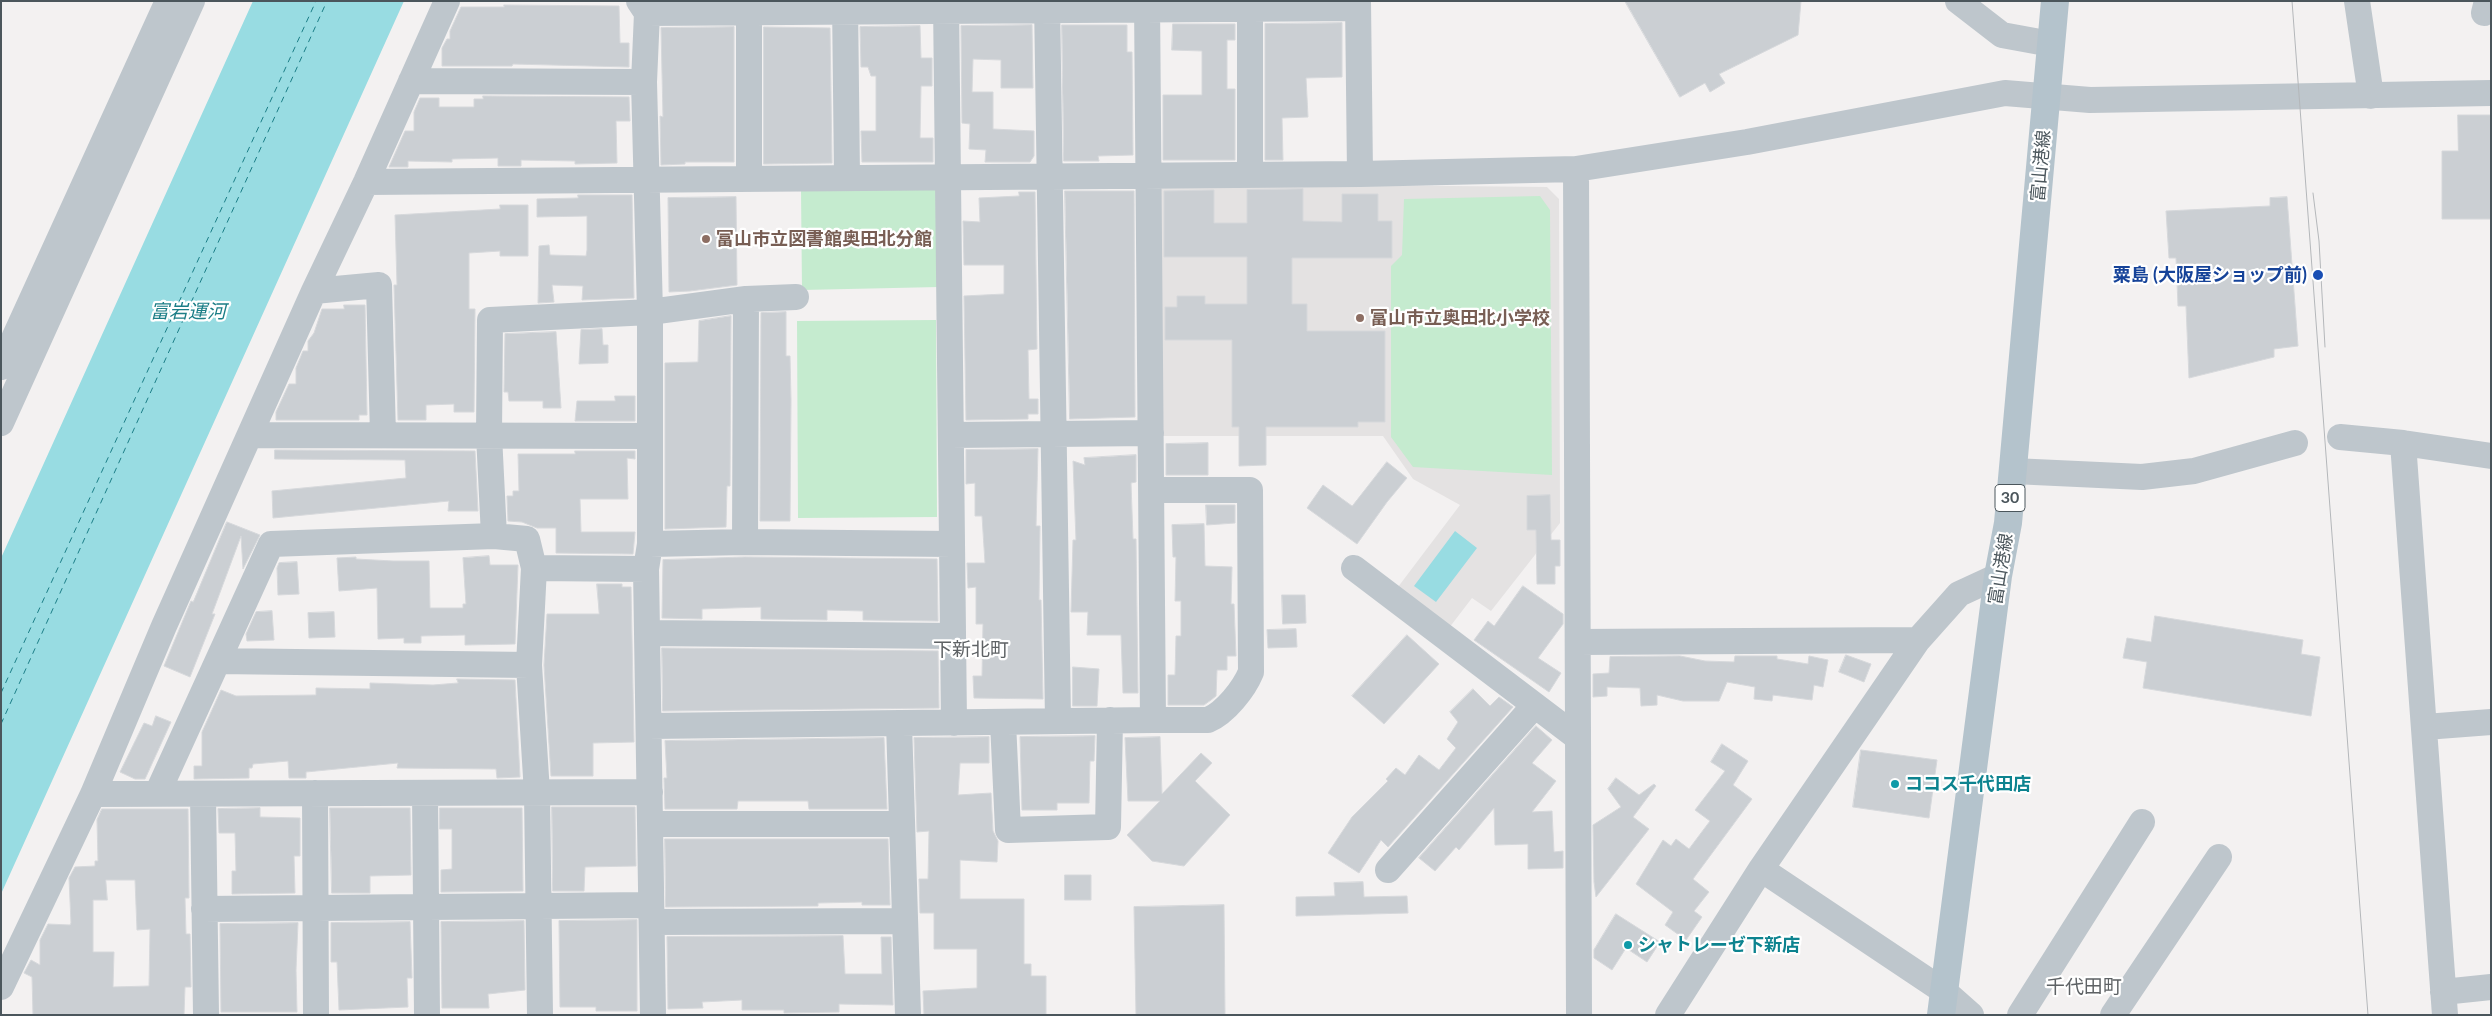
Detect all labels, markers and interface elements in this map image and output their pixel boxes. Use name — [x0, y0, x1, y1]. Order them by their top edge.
street label: 富山港線 — [2027, 129, 2055, 203]
place label: 富山市立図書館奥田北分館 — [716, 228, 932, 250]
marker: 富山市立図書館奥田北分館 — [700, 233, 712, 245]
place label: 粟島 (大阪屋ショップ前) — [2113, 264, 2307, 286]
marker: 粟島 (大阪屋ショップ前) — [2311, 268, 2325, 282]
water label: 富岩運河 — [150, 301, 226, 323]
place label: 富山市立奥田北小学校 — [1370, 307, 1550, 329]
marker: 富山市立奥田北小学校 — [1354, 312, 1366, 324]
road number: 30 — [1995, 484, 2025, 512]
street label: 富山港線 — [1985, 532, 2017, 606]
district label: 下新北町 — [933, 639, 1009, 661]
place label: ココス千代田店 — [1905, 773, 2031, 795]
marker: ココス千代田店 — [1889, 778, 1901, 790]
place label: シャトレーゼ下新店 — [1638, 934, 1800, 956]
marker: シャトレーゼ下新店 — [1622, 939, 1634, 951]
district label: 千代田町 — [2046, 976, 2122, 998]

